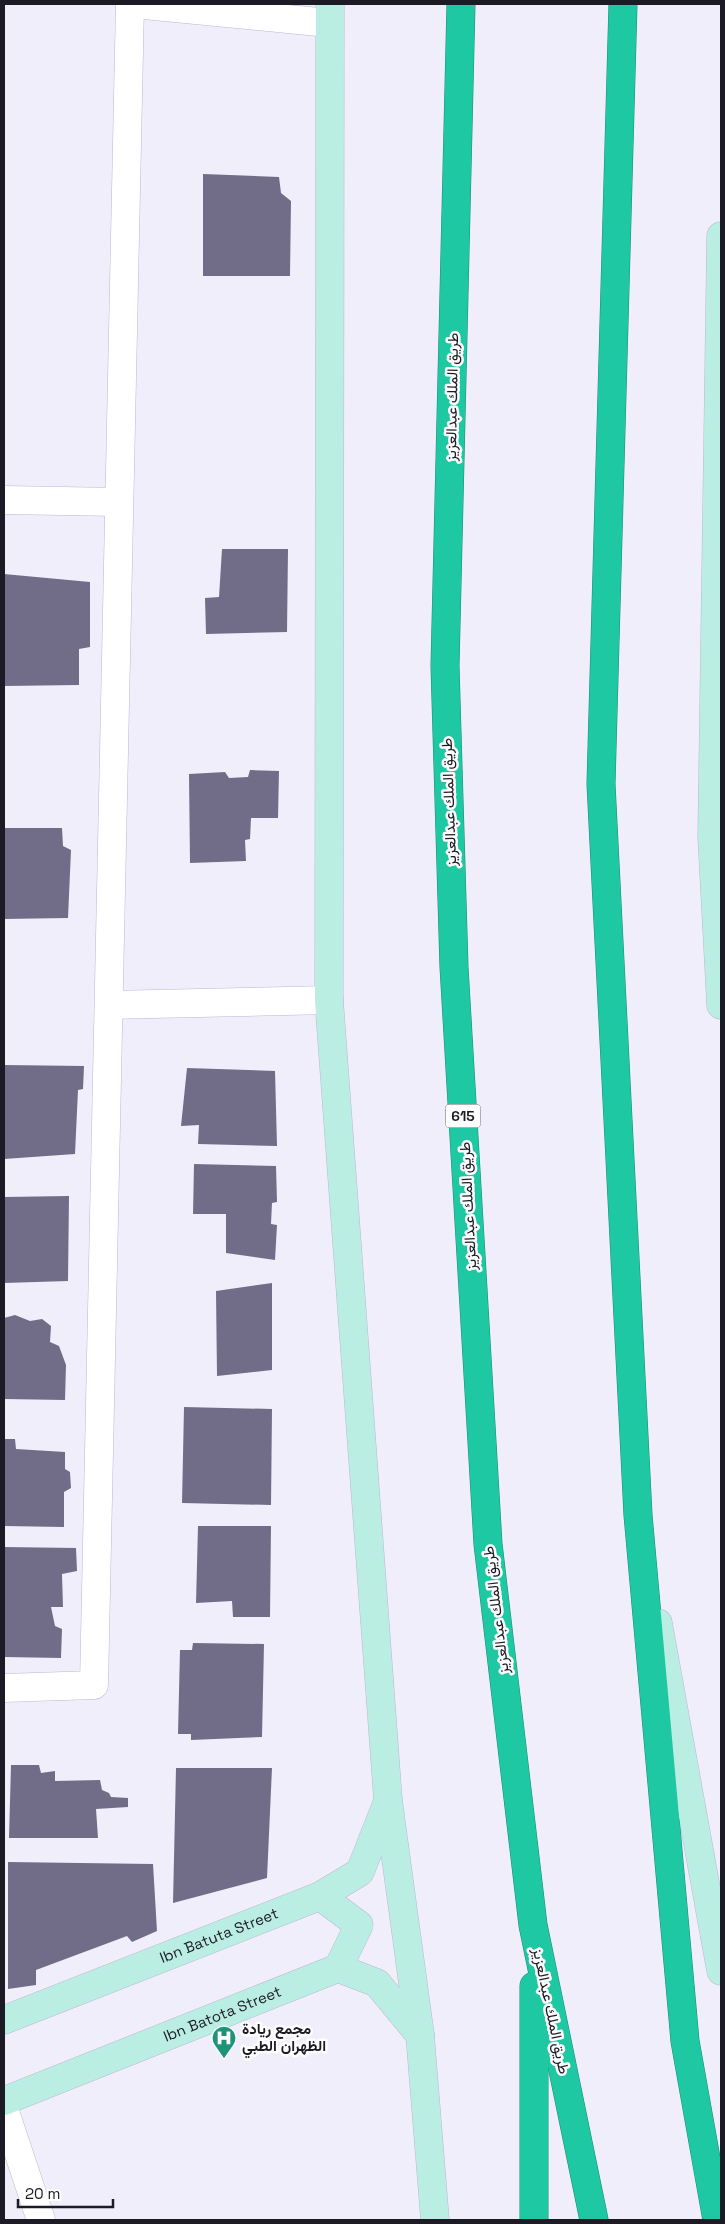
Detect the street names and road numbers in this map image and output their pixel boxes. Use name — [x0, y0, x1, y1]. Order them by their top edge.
street label: طريق الملك عبدالعزيز — [441, 332, 463, 462]
street label: طريق الملك عبدالعزيز — [437, 737, 461, 868]
road number: 615 — [446, 1104, 480, 1128]
street label: طريق الملك عبدالعزيز — [455, 1141, 481, 1272]
street label: طريق الملك عبدالعزيز — [478, 1545, 514, 1676]
street label: Ibn Batuta Street — [157, 1903, 281, 1967]
street label: طريق الملك عبدالعزيز — [528, 1945, 574, 2076]
street label: Ibn Batota Street — [160, 1982, 284, 2046]

